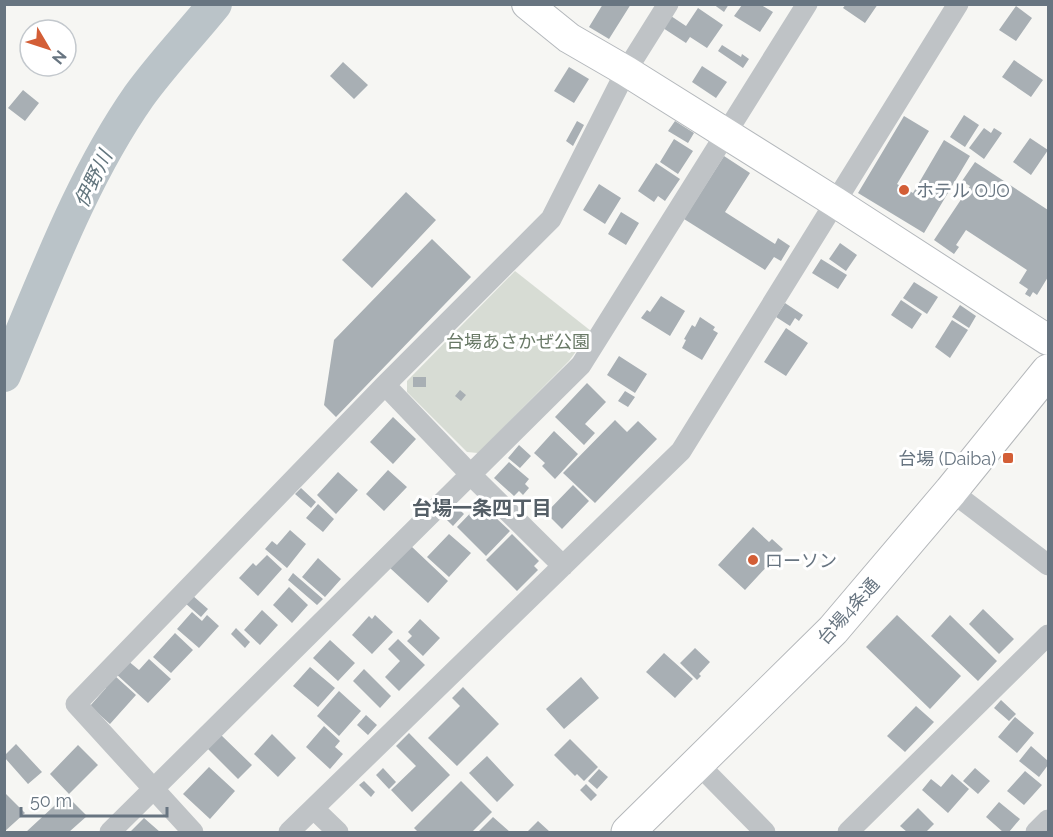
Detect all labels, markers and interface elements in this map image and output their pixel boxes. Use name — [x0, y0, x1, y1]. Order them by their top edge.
north arrow — [18, 18, 78, 78]
text: N — [48, 46, 70, 68]
water label: 伊野川 — [69, 145, 118, 211]
place label: ホテル OJO — [916, 180, 1010, 201]
marker: ホテル OJO — [897, 183, 911, 197]
park label: 台場あさかぜ公園 — [446, 331, 590, 352]
place label: 台場 (Daiba) — [898, 448, 996, 469]
marker: 台場 (Daiba) — [1001, 451, 1015, 465]
district label: 台場一条四丁目 — [412, 496, 552, 520]
place label: ローソン — [765, 550, 837, 571]
marker: ローソン — [746, 553, 760, 567]
street label: 台場4条通 — [813, 574, 883, 648]
scale bar — [21, 780, 166, 818]
text: 50 m — [30, 790, 72, 811]

